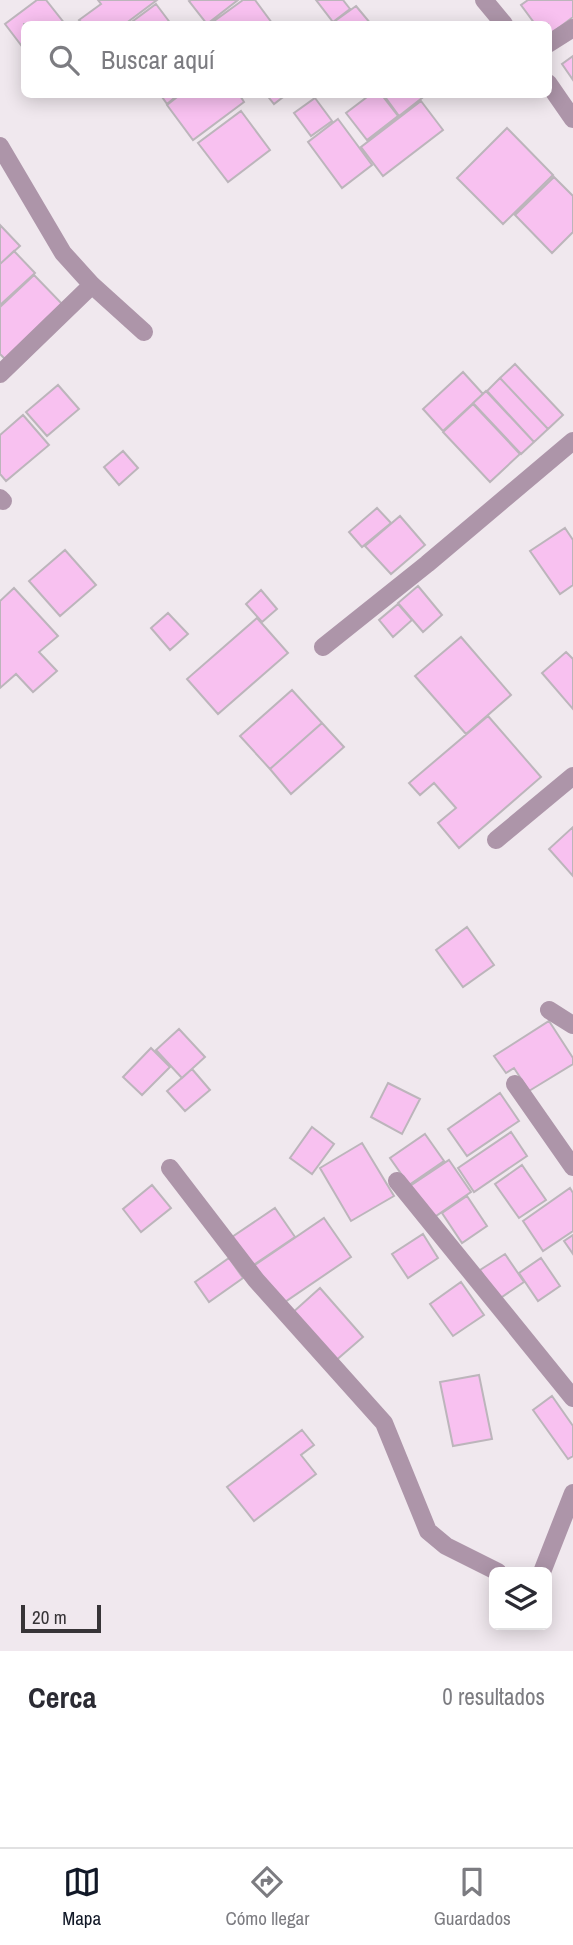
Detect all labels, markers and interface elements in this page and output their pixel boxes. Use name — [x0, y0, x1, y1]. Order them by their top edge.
search box — [21, 21, 552, 98]
icon: search — [45, 41, 83, 79]
text: Buscar aquí — [101, 42, 215, 77]
map controls — [489, 1567, 552, 1630]
button: layers — [489, 1567, 552, 1630]
scale bar — [21, 1602, 102, 1634]
text: 20 m — [32, 1604, 67, 1630]
text: Cerca — [28, 1677, 96, 1717]
text: 0 resultados — [442, 1681, 545, 1712]
tab: Mapa — [62, 1863, 101, 1931]
tab: Cómo llegar — [225, 1863, 309, 1931]
tab: Guardados — [434, 1863, 511, 1931]

